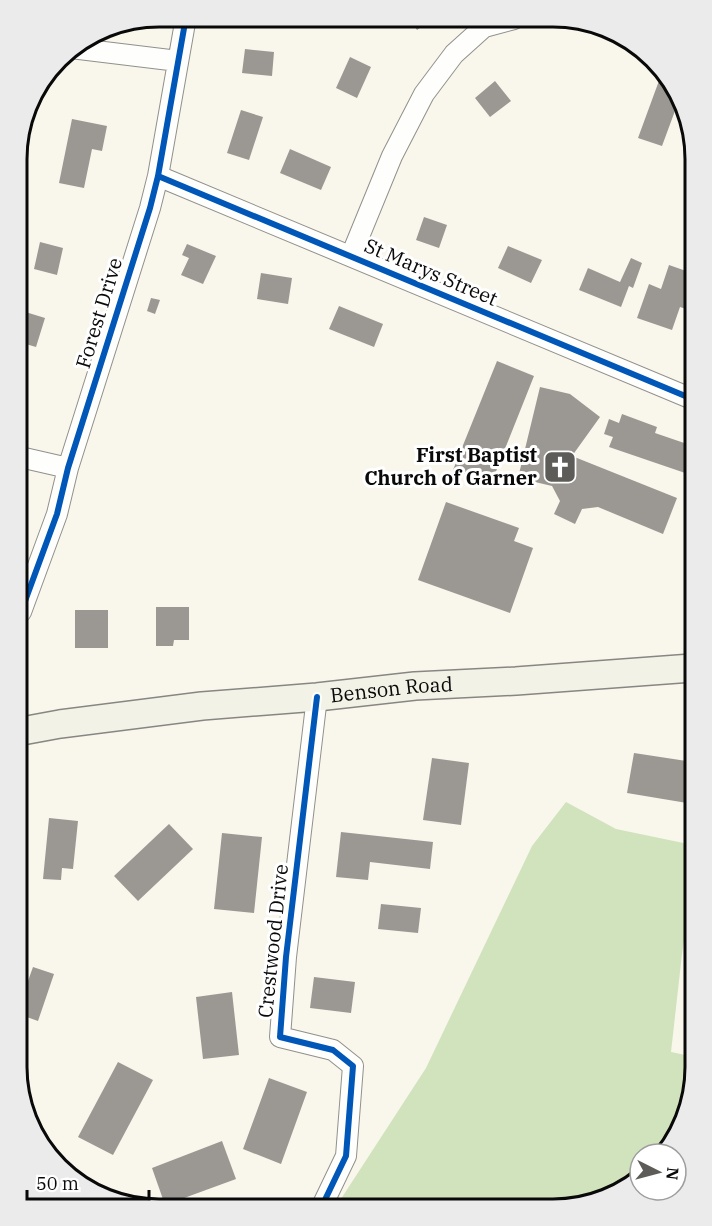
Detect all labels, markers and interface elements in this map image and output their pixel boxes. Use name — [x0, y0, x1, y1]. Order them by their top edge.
street label: St Marys Street — [360, 231, 502, 312]
street label: Forest Drive — [69, 254, 128, 371]
place label: First Baptist Church of Garner — [364, 441, 538, 491]
church icon: First Baptist Church of Garner — [542, 449, 578, 485]
street label: Benson Road — [329, 670, 453, 708]
street label: Crestwood Drive — [251, 863, 294, 1019]
north arrow — [628, 1142, 688, 1202]
scale bar — [27, 1163, 148, 1201]
text: N — [662, 1166, 684, 1181]
text: 50 m — [36, 1172, 79, 1195]

